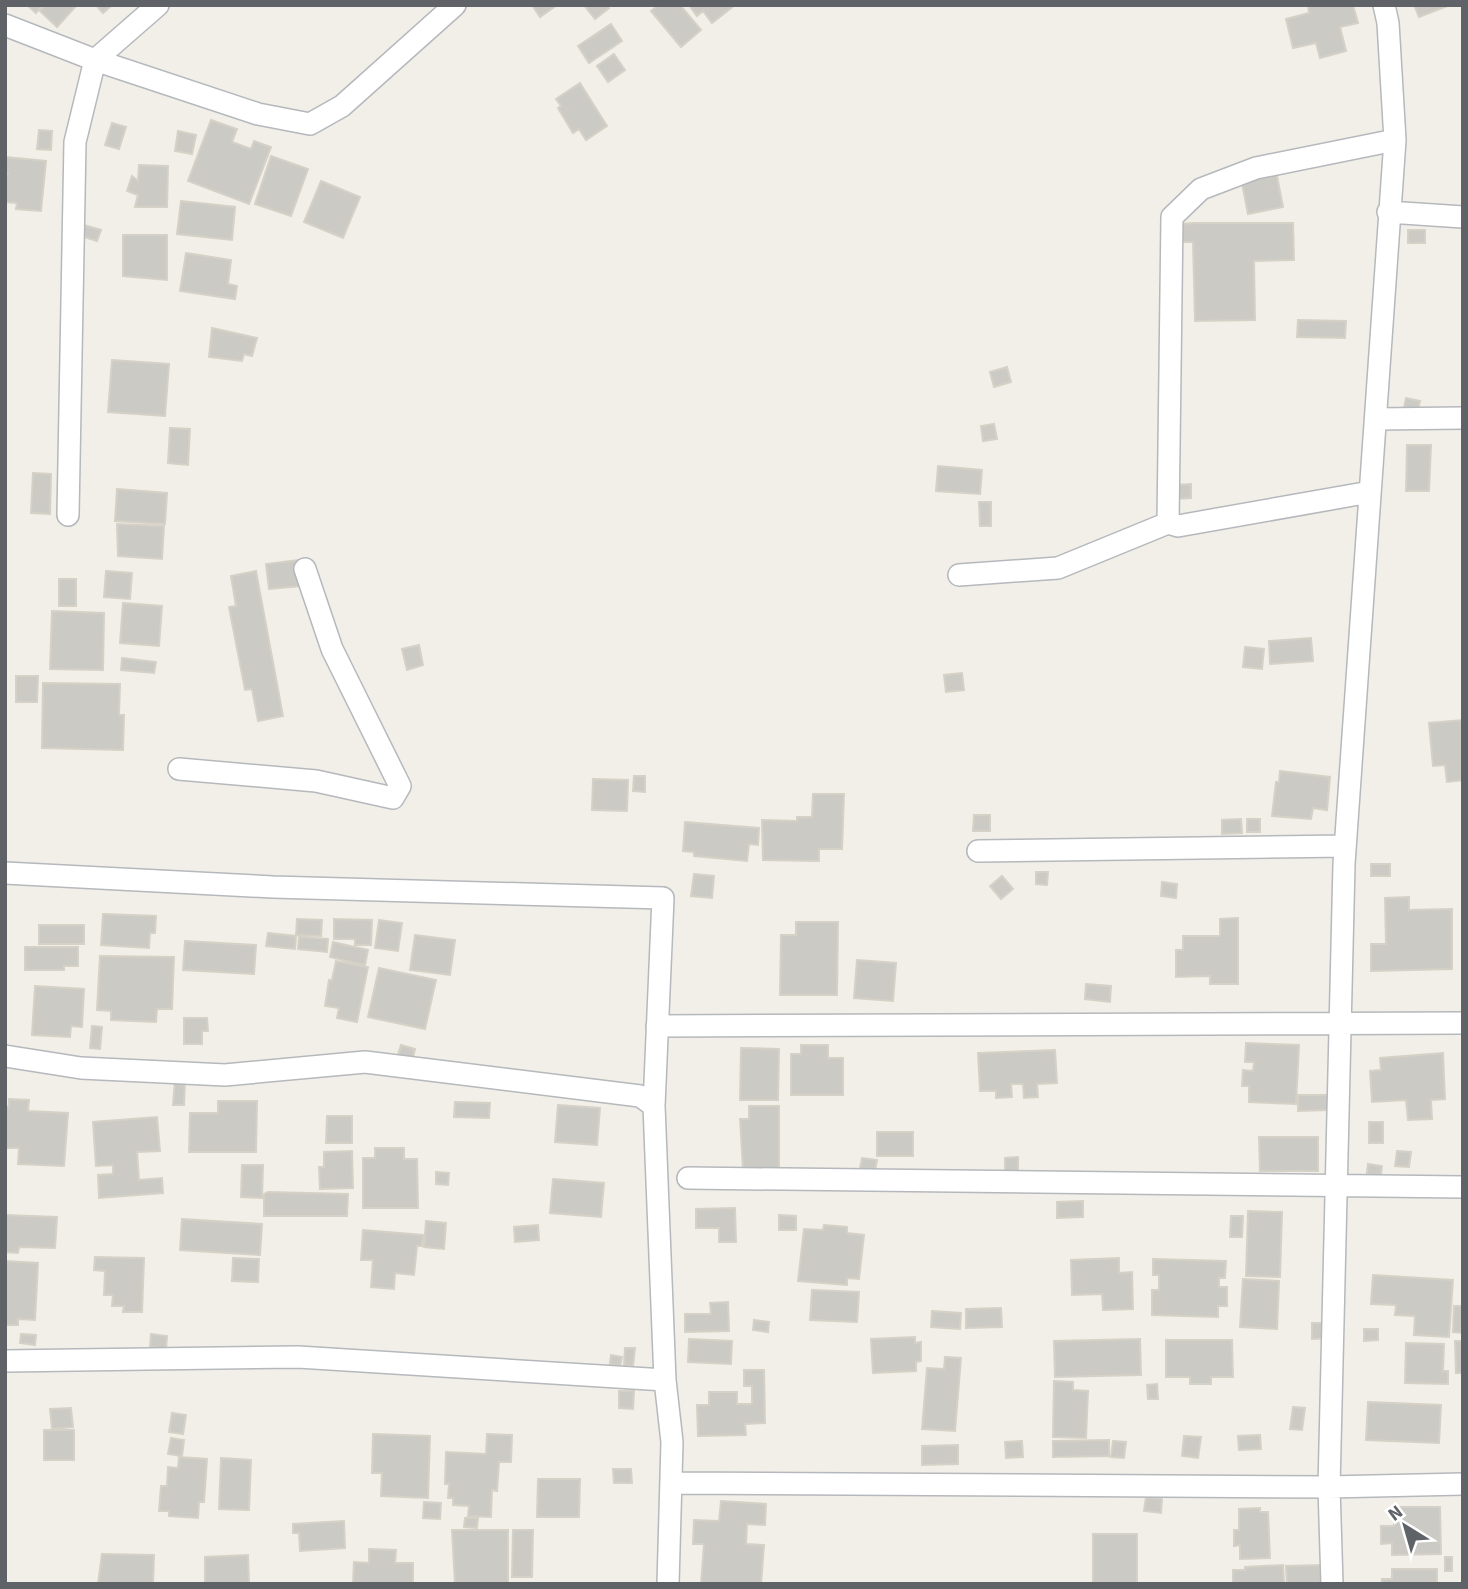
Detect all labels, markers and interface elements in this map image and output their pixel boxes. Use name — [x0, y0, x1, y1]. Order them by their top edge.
north arrow — [1370, 1491, 1440, 1561]
text: N — [1382, 1499, 1409, 1528]

